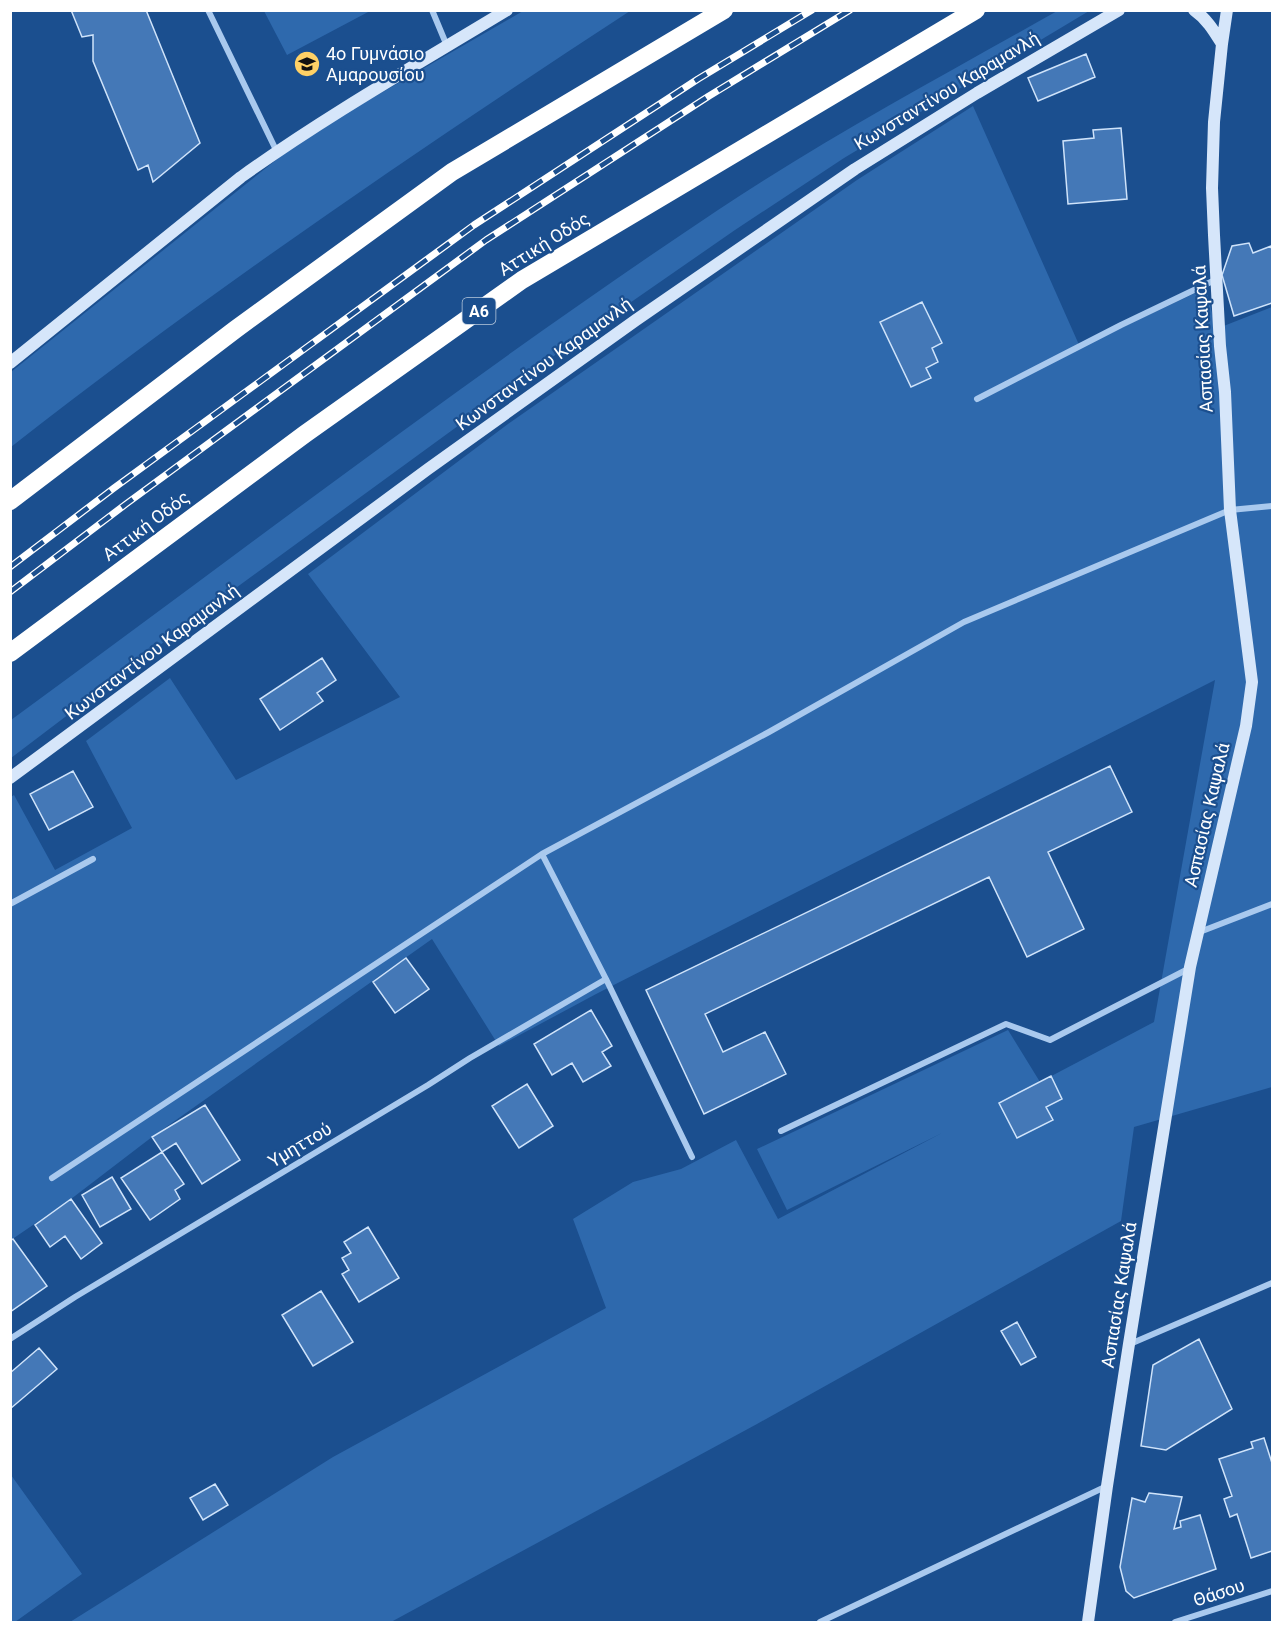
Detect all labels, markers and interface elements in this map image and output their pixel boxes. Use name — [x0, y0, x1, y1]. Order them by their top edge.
street label: Κωνσταντίνου Καραμανλή — [850, 27, 1043, 154]
place label: 4ο Γυμνάσιο Αμαρουσίου — [326, 43, 425, 85]
school or university icon: 4ο Γυμνάσιο Αμαρουσίου — [292, 49, 322, 79]
street label: Αττική Οδός — [494, 207, 593, 280]
street label: Ασπασίας Καψαλά — [1188, 264, 1217, 413]
street label: Κωνσταντίνου Καραμανλή — [452, 293, 636, 435]
road number: Α6 — [462, 298, 496, 324]
street label: Αττική Οδός — [98, 486, 193, 565]
street label: Κωνσταντίνου Καραμανλή — [61, 579, 243, 724]
street label: Ασπασίας Καψαλά — [1180, 740, 1234, 889]
street label: Υμηττού — [264, 1118, 335, 1172]
street label: Ασπασίας Καψαλά — [1097, 1220, 1141, 1369]
street label: Θάσου — [1191, 1574, 1247, 1611]

